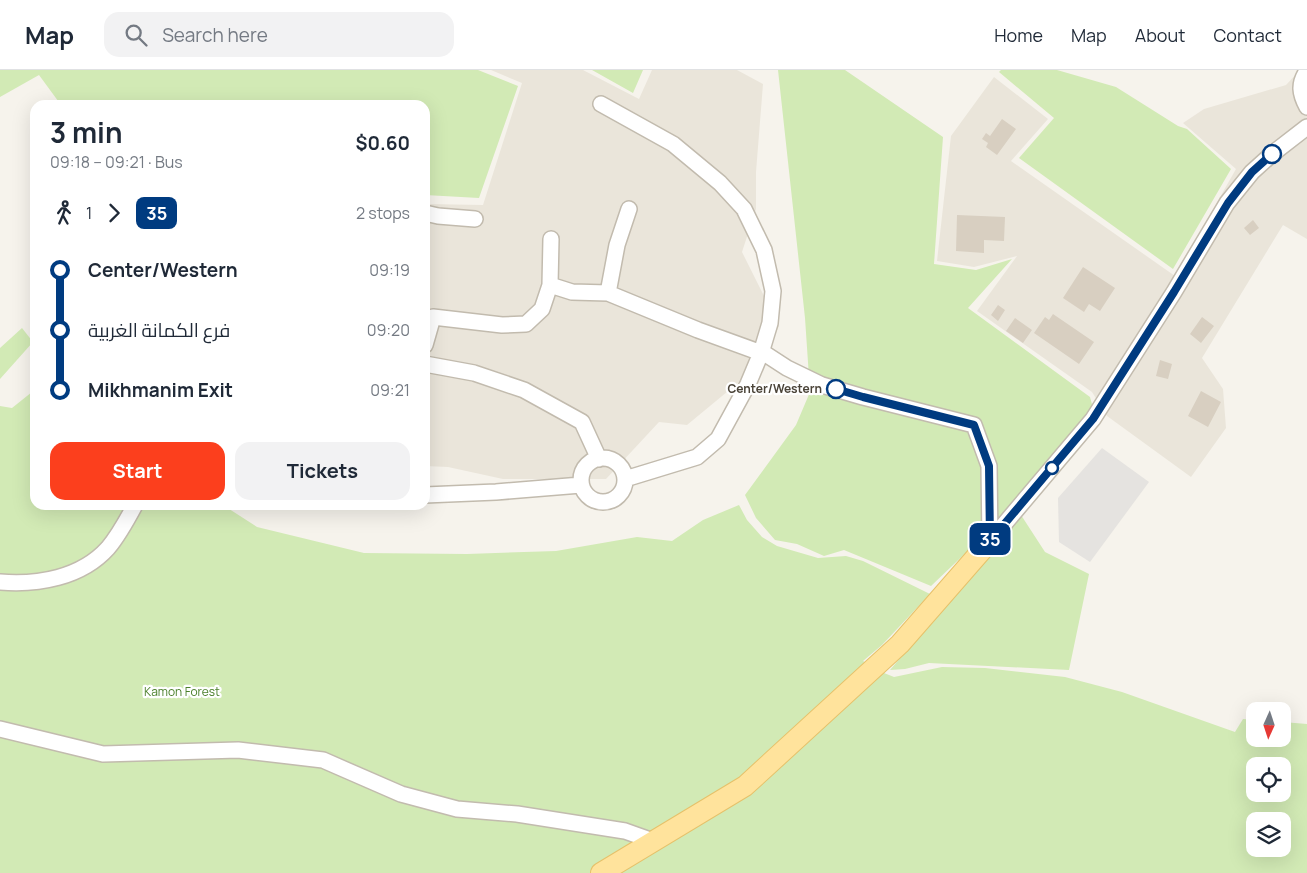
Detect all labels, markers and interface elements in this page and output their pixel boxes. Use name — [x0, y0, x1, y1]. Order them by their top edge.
search box — [104, 12, 454, 57]
text: Map — [25, 18, 74, 51]
icon: search — [122, 21, 150, 49]
text: Search here — [162, 22, 268, 48]
text: Home — [994, 23, 1043, 47]
text: Map — [1071, 23, 1107, 47]
text: About — [1135, 23, 1185, 47]
text: Contact — [1213, 23, 1282, 47]
text: 3 min — [50, 113, 122, 151]
text: $0.60 — [355, 130, 410, 156]
unlabelled marker — [1262, 144, 1282, 164]
text: 09:18 – 09:21 · Bus — [50, 151, 183, 173]
icon: walk — [50, 199, 78, 227]
icon: forward — [100, 199, 128, 227]
text: 35 — [146, 201, 167, 225]
text: 1 — [86, 202, 92, 224]
text: 2 stops — [356, 202, 410, 224]
text: Center/Western — [88, 257, 238, 283]
text: 09:19 — [369, 259, 410, 281]
text: فرع الكمانة الغربية — [88, 317, 230, 343]
text: 09:20 — [367, 319, 410, 341]
text: Mikhmanim Exit — [88, 377, 233, 403]
text: 09:21 — [370, 379, 410, 401]
marker: Center/Western — [826, 379, 846, 399]
place label: Center/Western — [727, 380, 822, 397]
button: Start — [50, 442, 225, 500]
button: Tickets — [235, 442, 410, 500]
unlabelled marker — [1045, 461, 1059, 475]
line badge: 35 — [968, 523, 1012, 555]
text: 35 — [979, 527, 1001, 551]
park label: Kamon Forest — [144, 683, 220, 700]
north arrow — [1246, 702, 1291, 748]
map controls — [1246, 702, 1291, 857]
button: locate — [1246, 757, 1291, 802]
button: layers — [1246, 812, 1291, 857]

